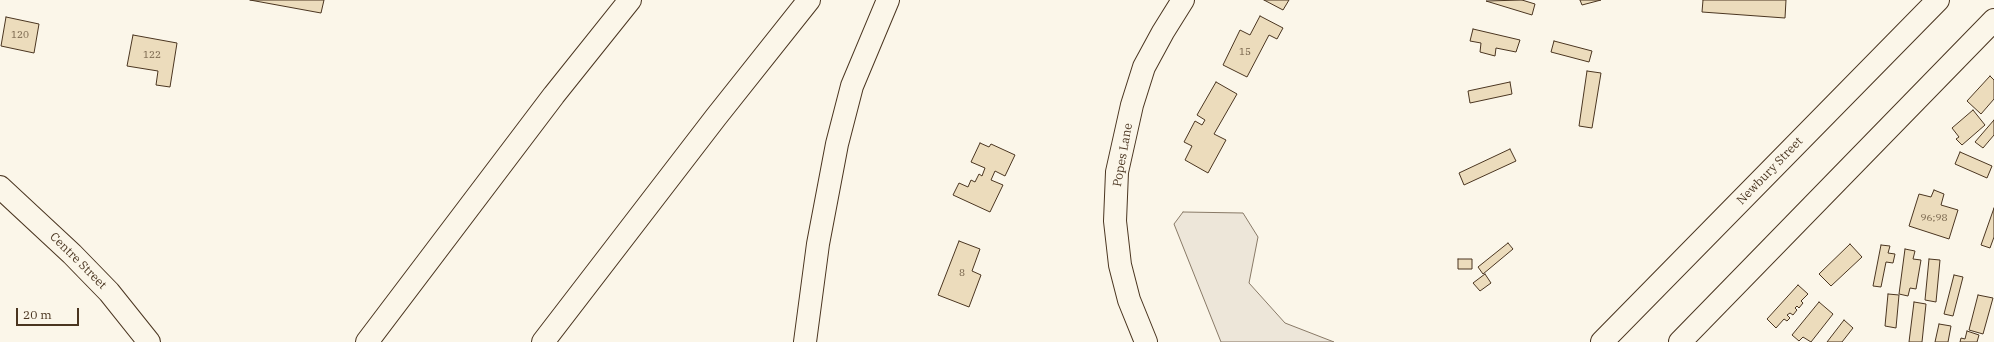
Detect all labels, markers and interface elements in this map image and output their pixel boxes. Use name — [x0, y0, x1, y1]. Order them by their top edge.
house number: 120 — [11, 29, 29, 41]
house number: 15 — [1239, 46, 1251, 58]
house number: 122 — [143, 49, 161, 61]
street label: Popes Lane — [1110, 122, 1136, 188]
street label: Newbury Street — [1734, 134, 1806, 208]
house number: 96;98 — [1921, 212, 1947, 224]
street label: Centre Street — [47, 230, 109, 292]
house number: 8 — [959, 267, 965, 279]
scale bar — [18, 300, 81, 326]
text: 20 m — [23, 307, 52, 322]

